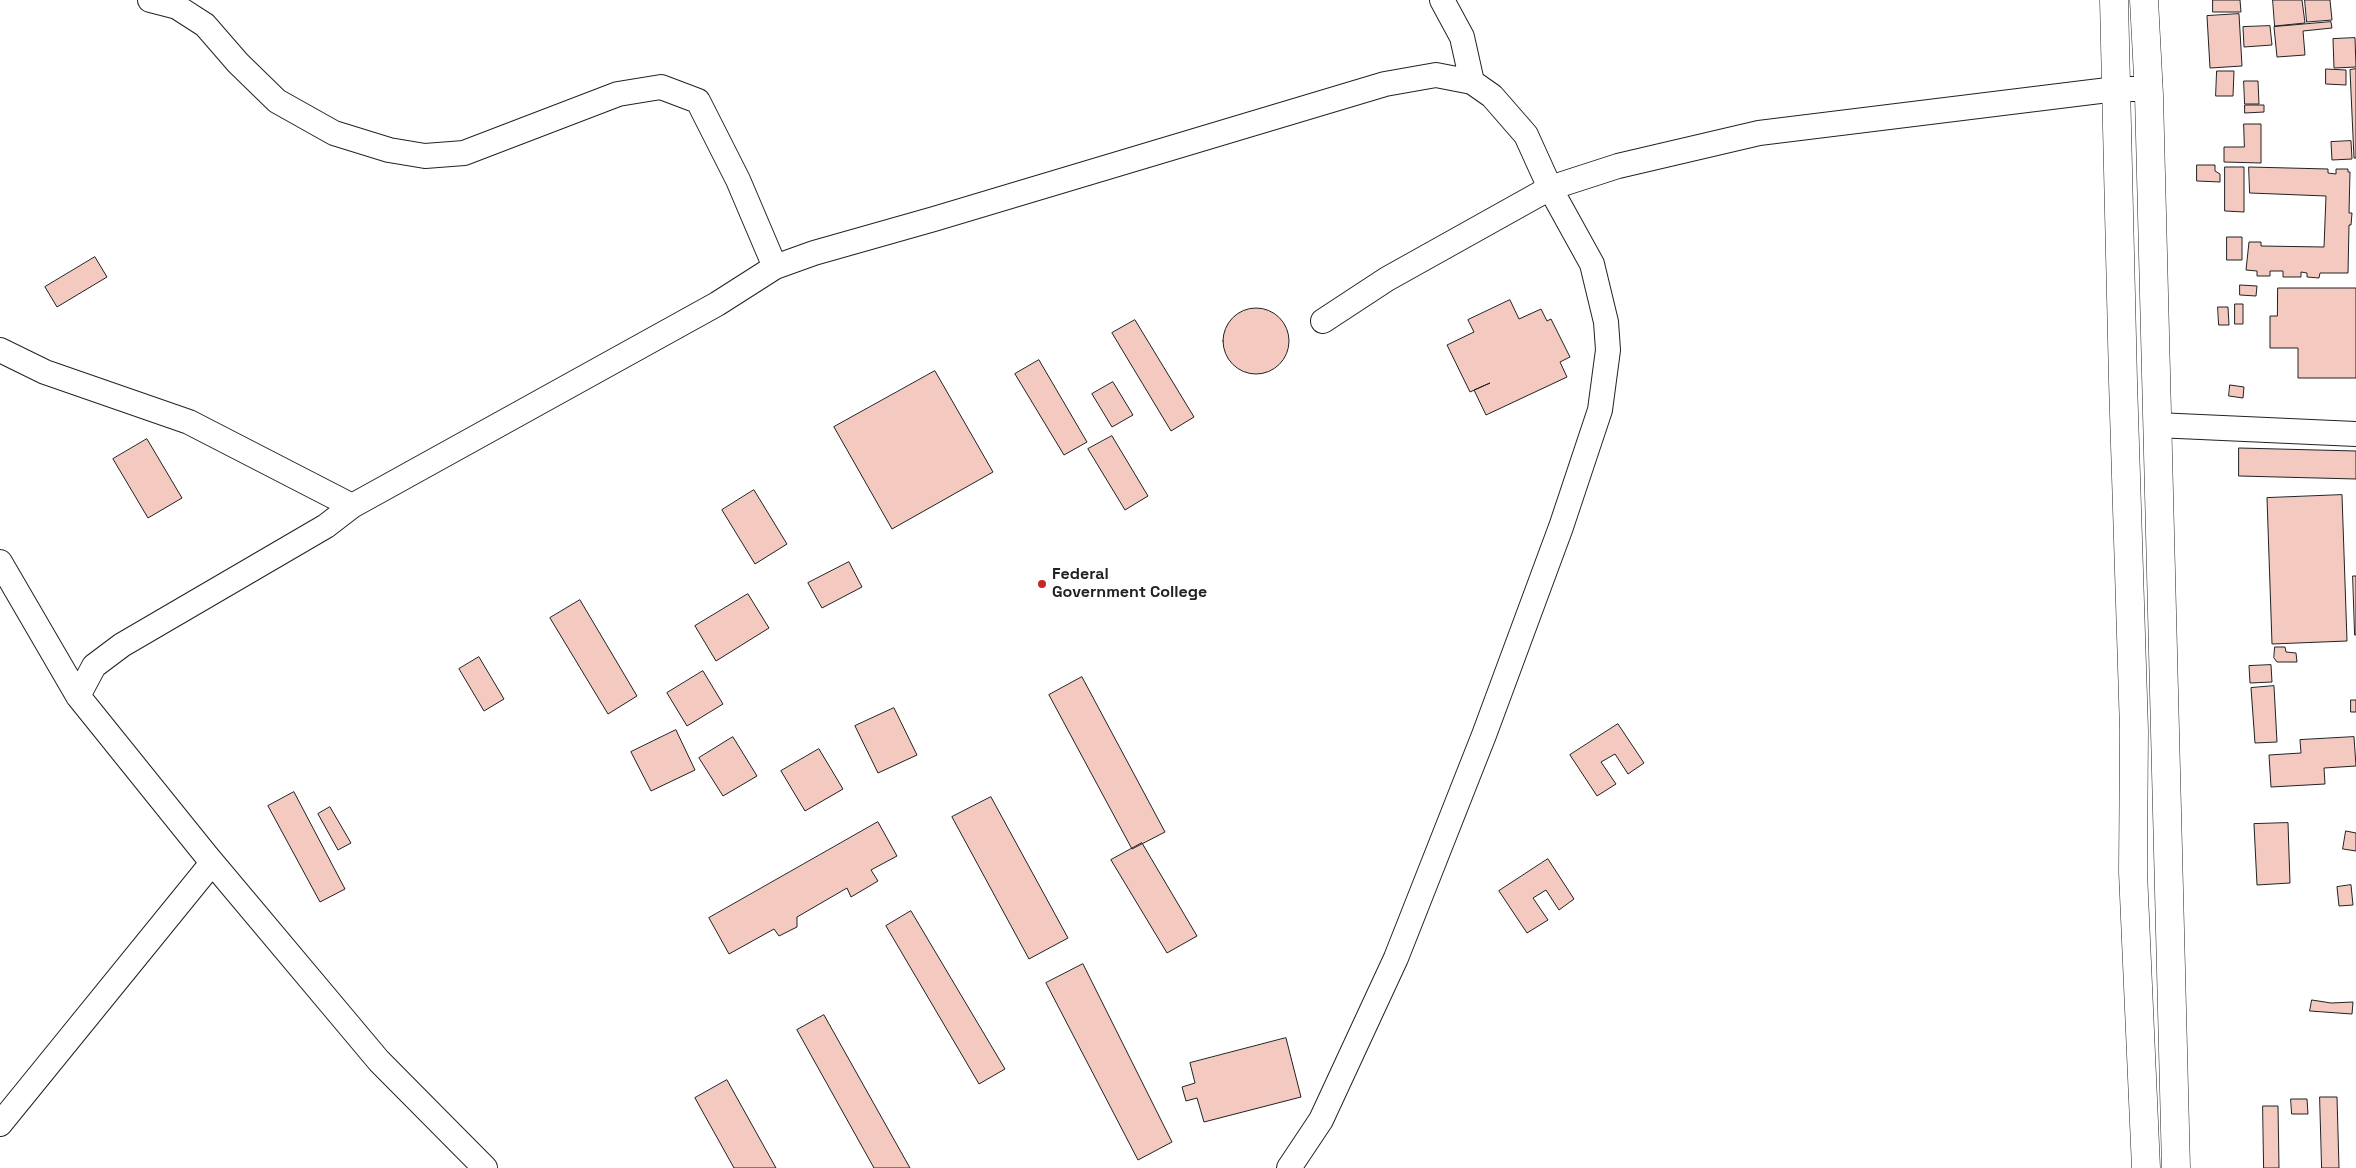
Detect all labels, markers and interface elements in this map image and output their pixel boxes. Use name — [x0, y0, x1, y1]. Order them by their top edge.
place label: Federal Government College — [1052, 565, 1207, 603]
marker: Federal Government College — [1036, 578, 1048, 590]

